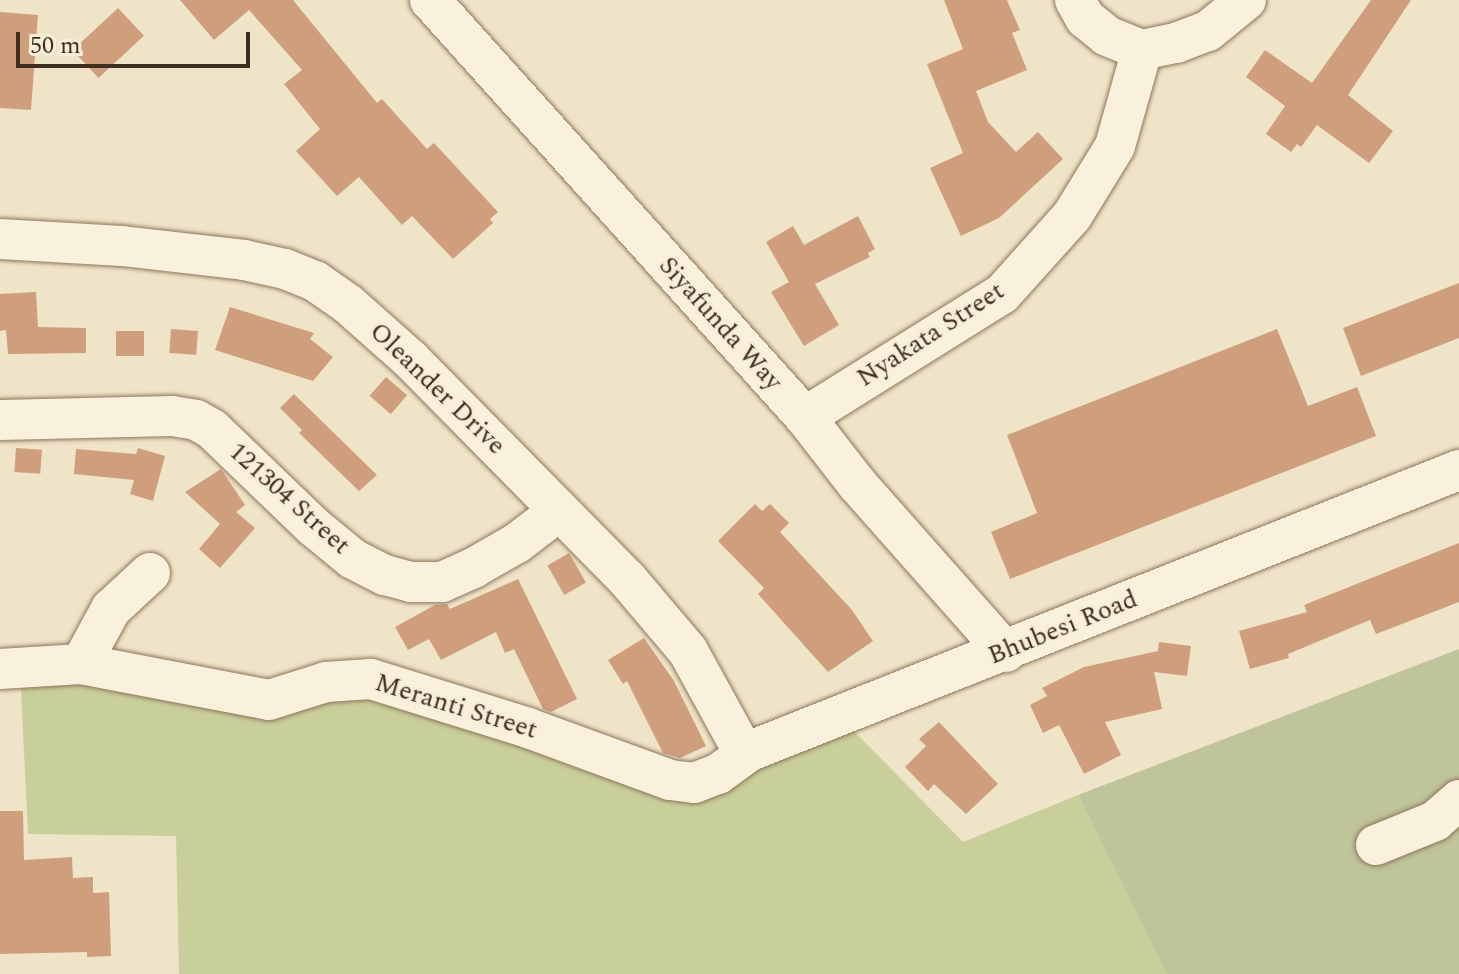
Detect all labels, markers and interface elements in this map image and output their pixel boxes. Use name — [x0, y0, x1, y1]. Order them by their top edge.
scale bar — [20, 16, 254, 66]
text: 50 m — [30, 28, 81, 64]
street label: Siyafunda Way — [652, 251, 788, 397]
street label: Nyakata Street — [852, 276, 1010, 394]
street label: Oleander Drive — [363, 316, 511, 462]
street label: 121304 Street — [222, 436, 356, 562]
street label: Bhubesi Road — [984, 584, 1142, 672]
street label: Meranti Street — [371, 668, 541, 746]

